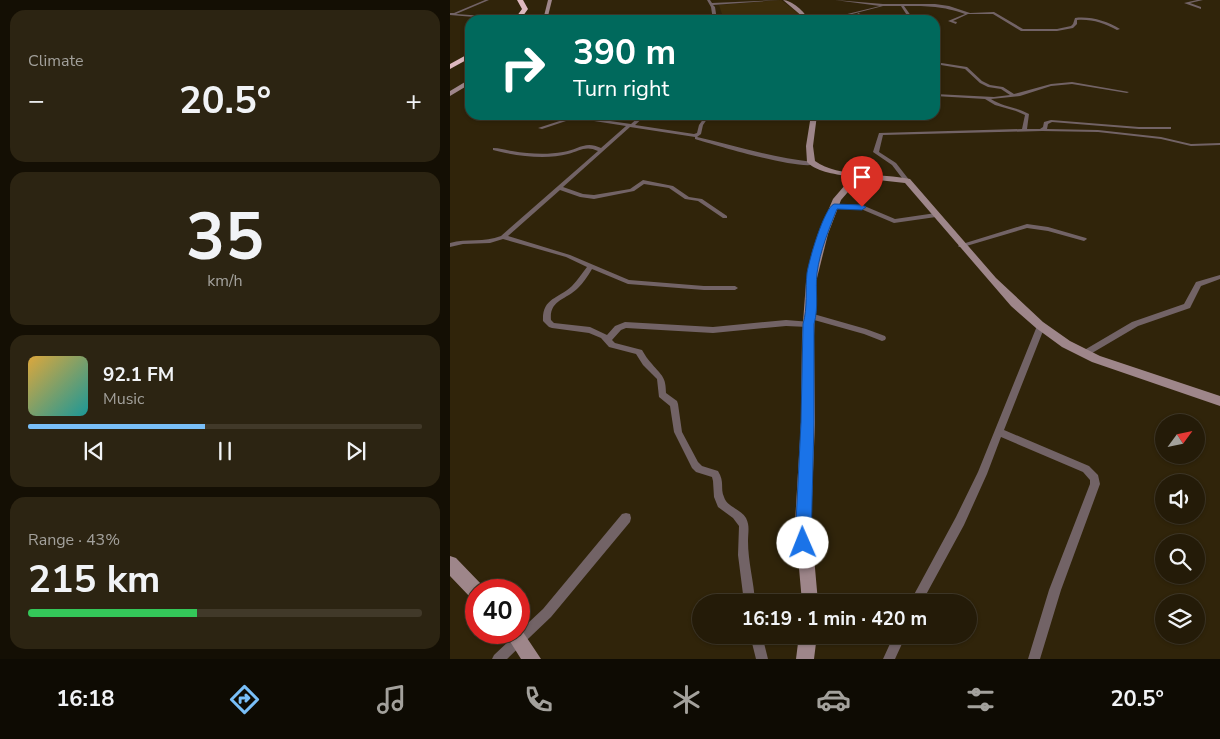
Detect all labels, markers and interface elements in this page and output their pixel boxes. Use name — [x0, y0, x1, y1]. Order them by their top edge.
text: 390 m — [573, 29, 676, 76]
icon: right — [490, 35, 555, 100]
text: Climate — [28, 50, 83, 72]
text: Turn right — [573, 74, 669, 104]
text: 20.5° — [179, 75, 271, 126]
text: − — [28, 82, 45, 120]
text: + — [405, 82, 422, 120]
pin — [841, 156, 883, 207]
icon: arrive — [848, 163, 876, 191]
text: 35 — [186, 193, 264, 282]
text: km/h — [207, 270, 243, 292]
text: 92.1 FM — [103, 362, 174, 388]
text: Music — [103, 388, 144, 410]
north arrow — [1155, 414, 1205, 464]
map controls — [1155, 414, 1205, 644]
icon: previous — [80, 437, 108, 465]
icon: pause — [211, 437, 239, 465]
icon: next — [342, 437, 370, 465]
button: sound — [1155, 474, 1205, 524]
position arrow — [776, 516, 828, 568]
text: Range · 43% — [28, 529, 120, 551]
button: search — [1155, 534, 1205, 584]
text: 215 km — [28, 554, 160, 605]
speed limit sign: 40 — [465, 579, 530, 644]
button: layers — [1155, 594, 1205, 644]
text: 16:19 · 1 min · 420 m — [742, 606, 927, 632]
icon: directions — [227, 682, 262, 717]
icon: music — [374, 682, 409, 717]
icon: phone — [521, 682, 556, 717]
icon: climate — [669, 682, 704, 717]
icon: car — [816, 682, 851, 717]
icon: filters — [963, 682, 998, 717]
text: 16:18 — [56, 684, 114, 714]
text: 20.5° — [1110, 684, 1164, 714]

